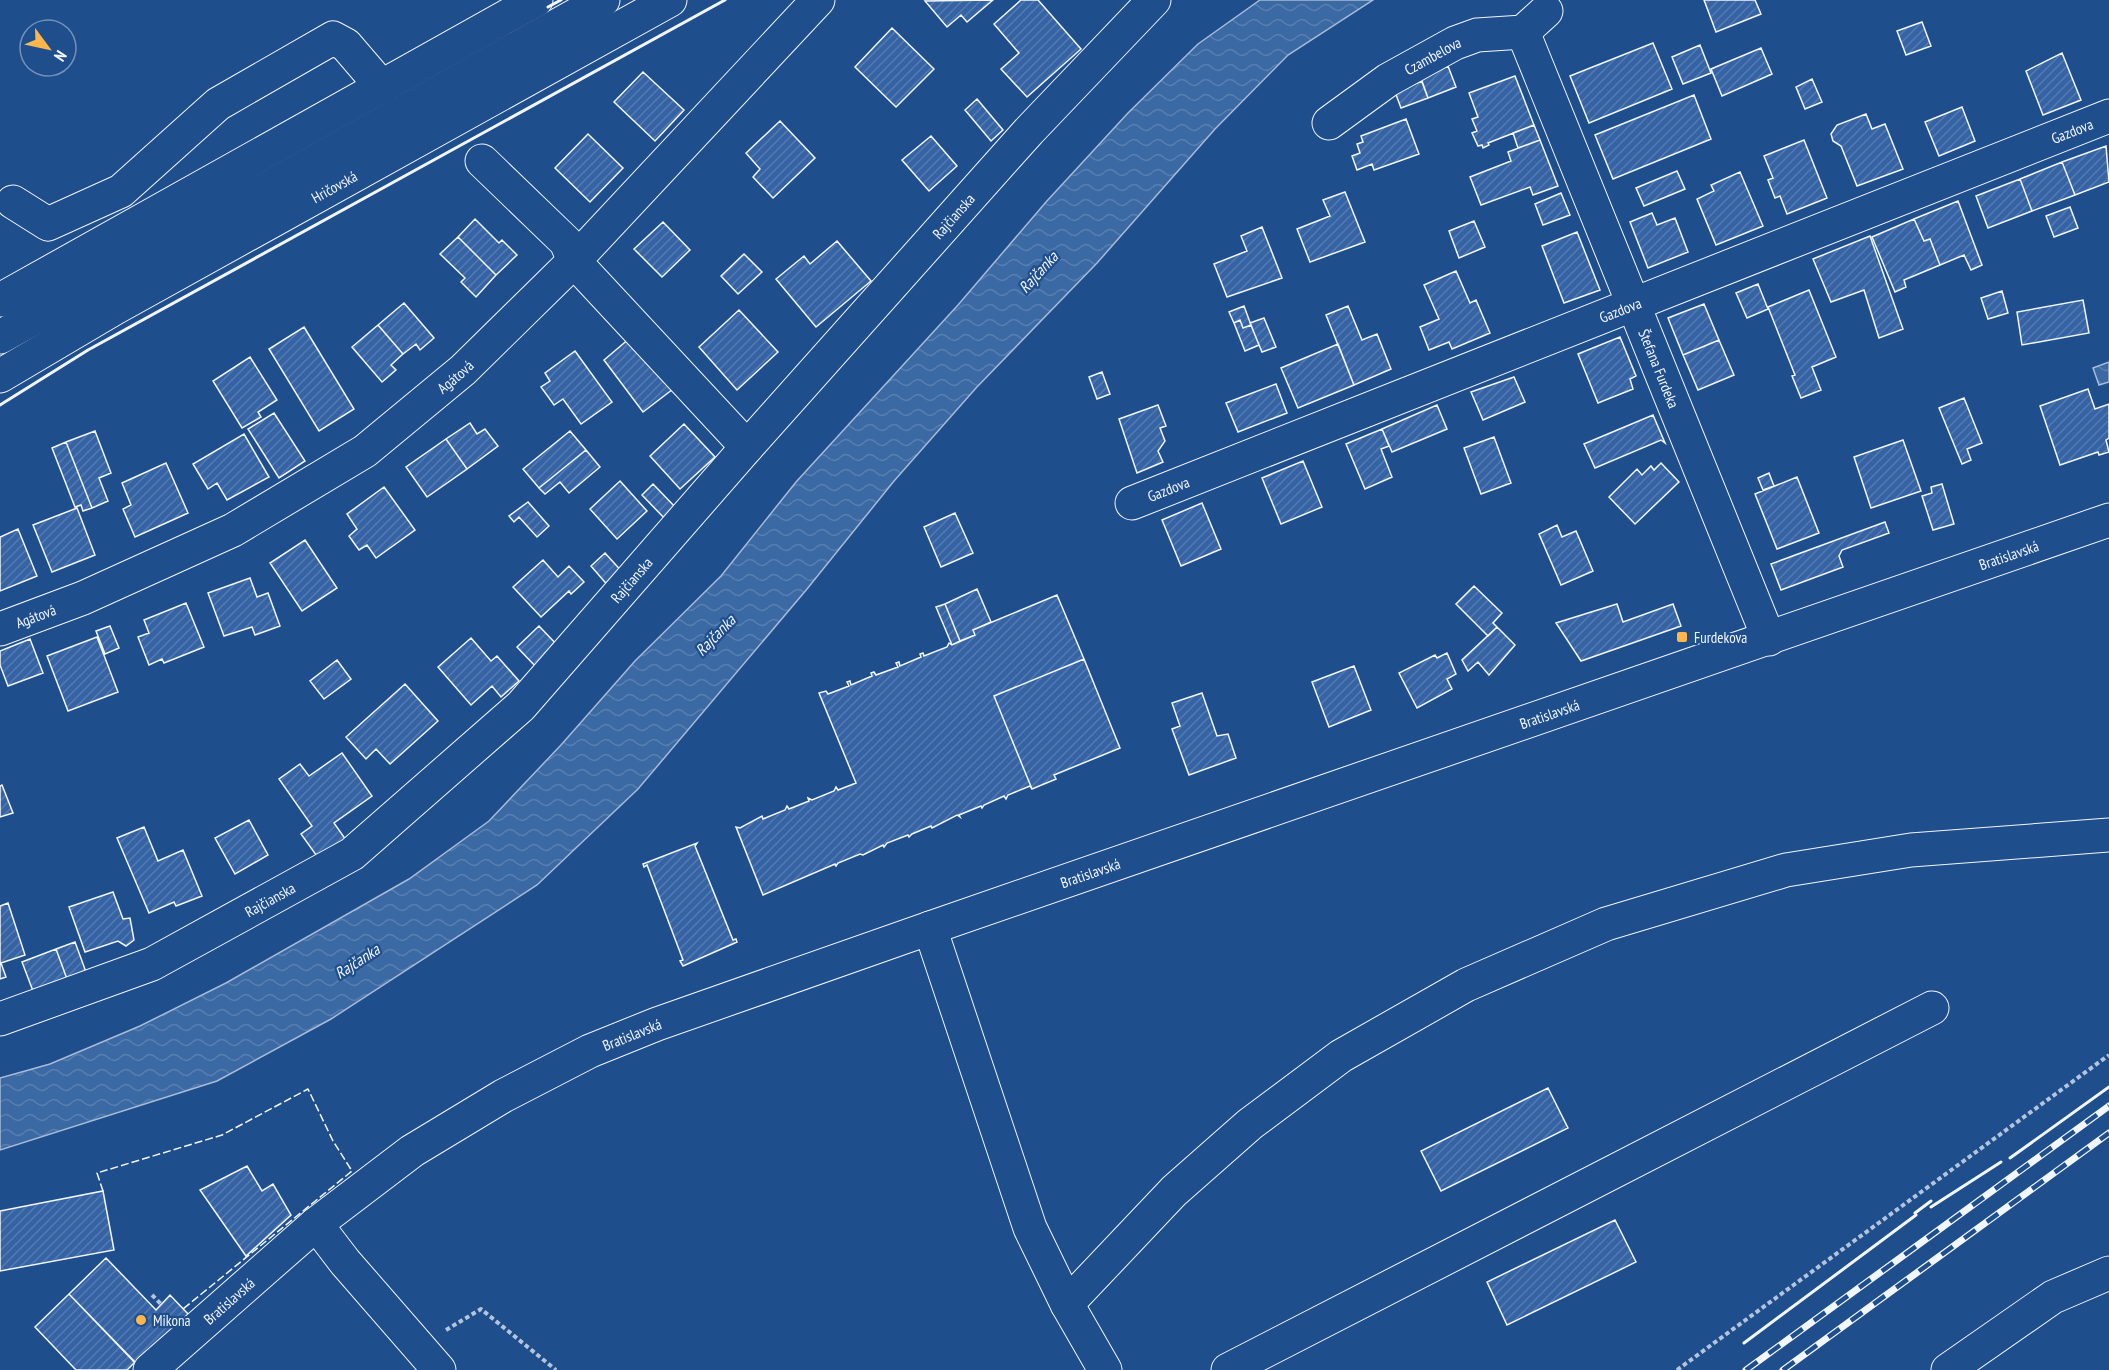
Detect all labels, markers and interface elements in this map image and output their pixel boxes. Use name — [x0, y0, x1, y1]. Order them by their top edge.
north arrow — [18, 18, 78, 78]
street label: Czambelova — [1401, 32, 1463, 79]
text: N — [50, 47, 71, 65]
street label: Gazdova — [2048, 114, 2096, 148]
street label: Hričovská — [308, 166, 360, 207]
street label: Rajčianska — [928, 189, 978, 243]
water label: Rajčanka — [1014, 246, 1063, 297]
street label: Gazdova — [1596, 293, 1644, 326]
street label: Štefana Furdeka — [1635, 326, 1684, 411]
street label: Agátová — [433, 356, 477, 397]
street label: Gazdova — [1145, 472, 1192, 505]
street label: Bratislavská — [1976, 536, 2041, 574]
street label: Rajčianska — [606, 553, 656, 607]
street label: Agátová — [13, 600, 58, 632]
water label: Rajčanka — [691, 609, 740, 660]
place label: Furdekova — [1694, 628, 1747, 647]
marker: Furdekova — [1675, 630, 1689, 644]
street label: Bratislavská — [1517, 695, 1582, 733]
street label: Bratislavská — [1058, 853, 1122, 892]
street label: Rajčianska — [241, 878, 298, 921]
water label: Rajčanka — [331, 938, 384, 983]
street label: Bratislavská — [599, 1014, 664, 1055]
street label: Bratislavská — [199, 1273, 258, 1328]
place label: Mikona — [153, 1311, 191, 1330]
marker: Mikona — [134, 1313, 148, 1327]

